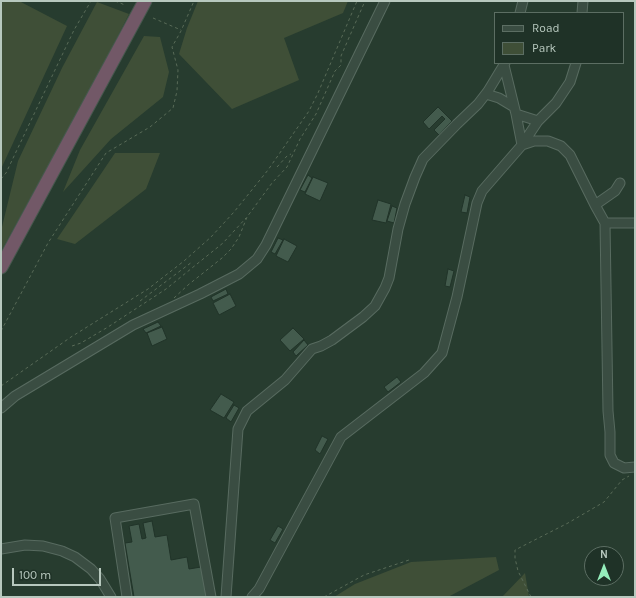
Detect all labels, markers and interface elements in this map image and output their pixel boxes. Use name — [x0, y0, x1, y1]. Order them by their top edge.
legend — [494, 12, 624, 64]
text: Road — [532, 21, 560, 35]
text: Park — [532, 41, 556, 55]
north arrow — [584, 546, 624, 586]
text: N — [600, 548, 608, 561]
scale bar — [14, 560, 103, 586]
text: 100 m — [19, 568, 51, 582]

